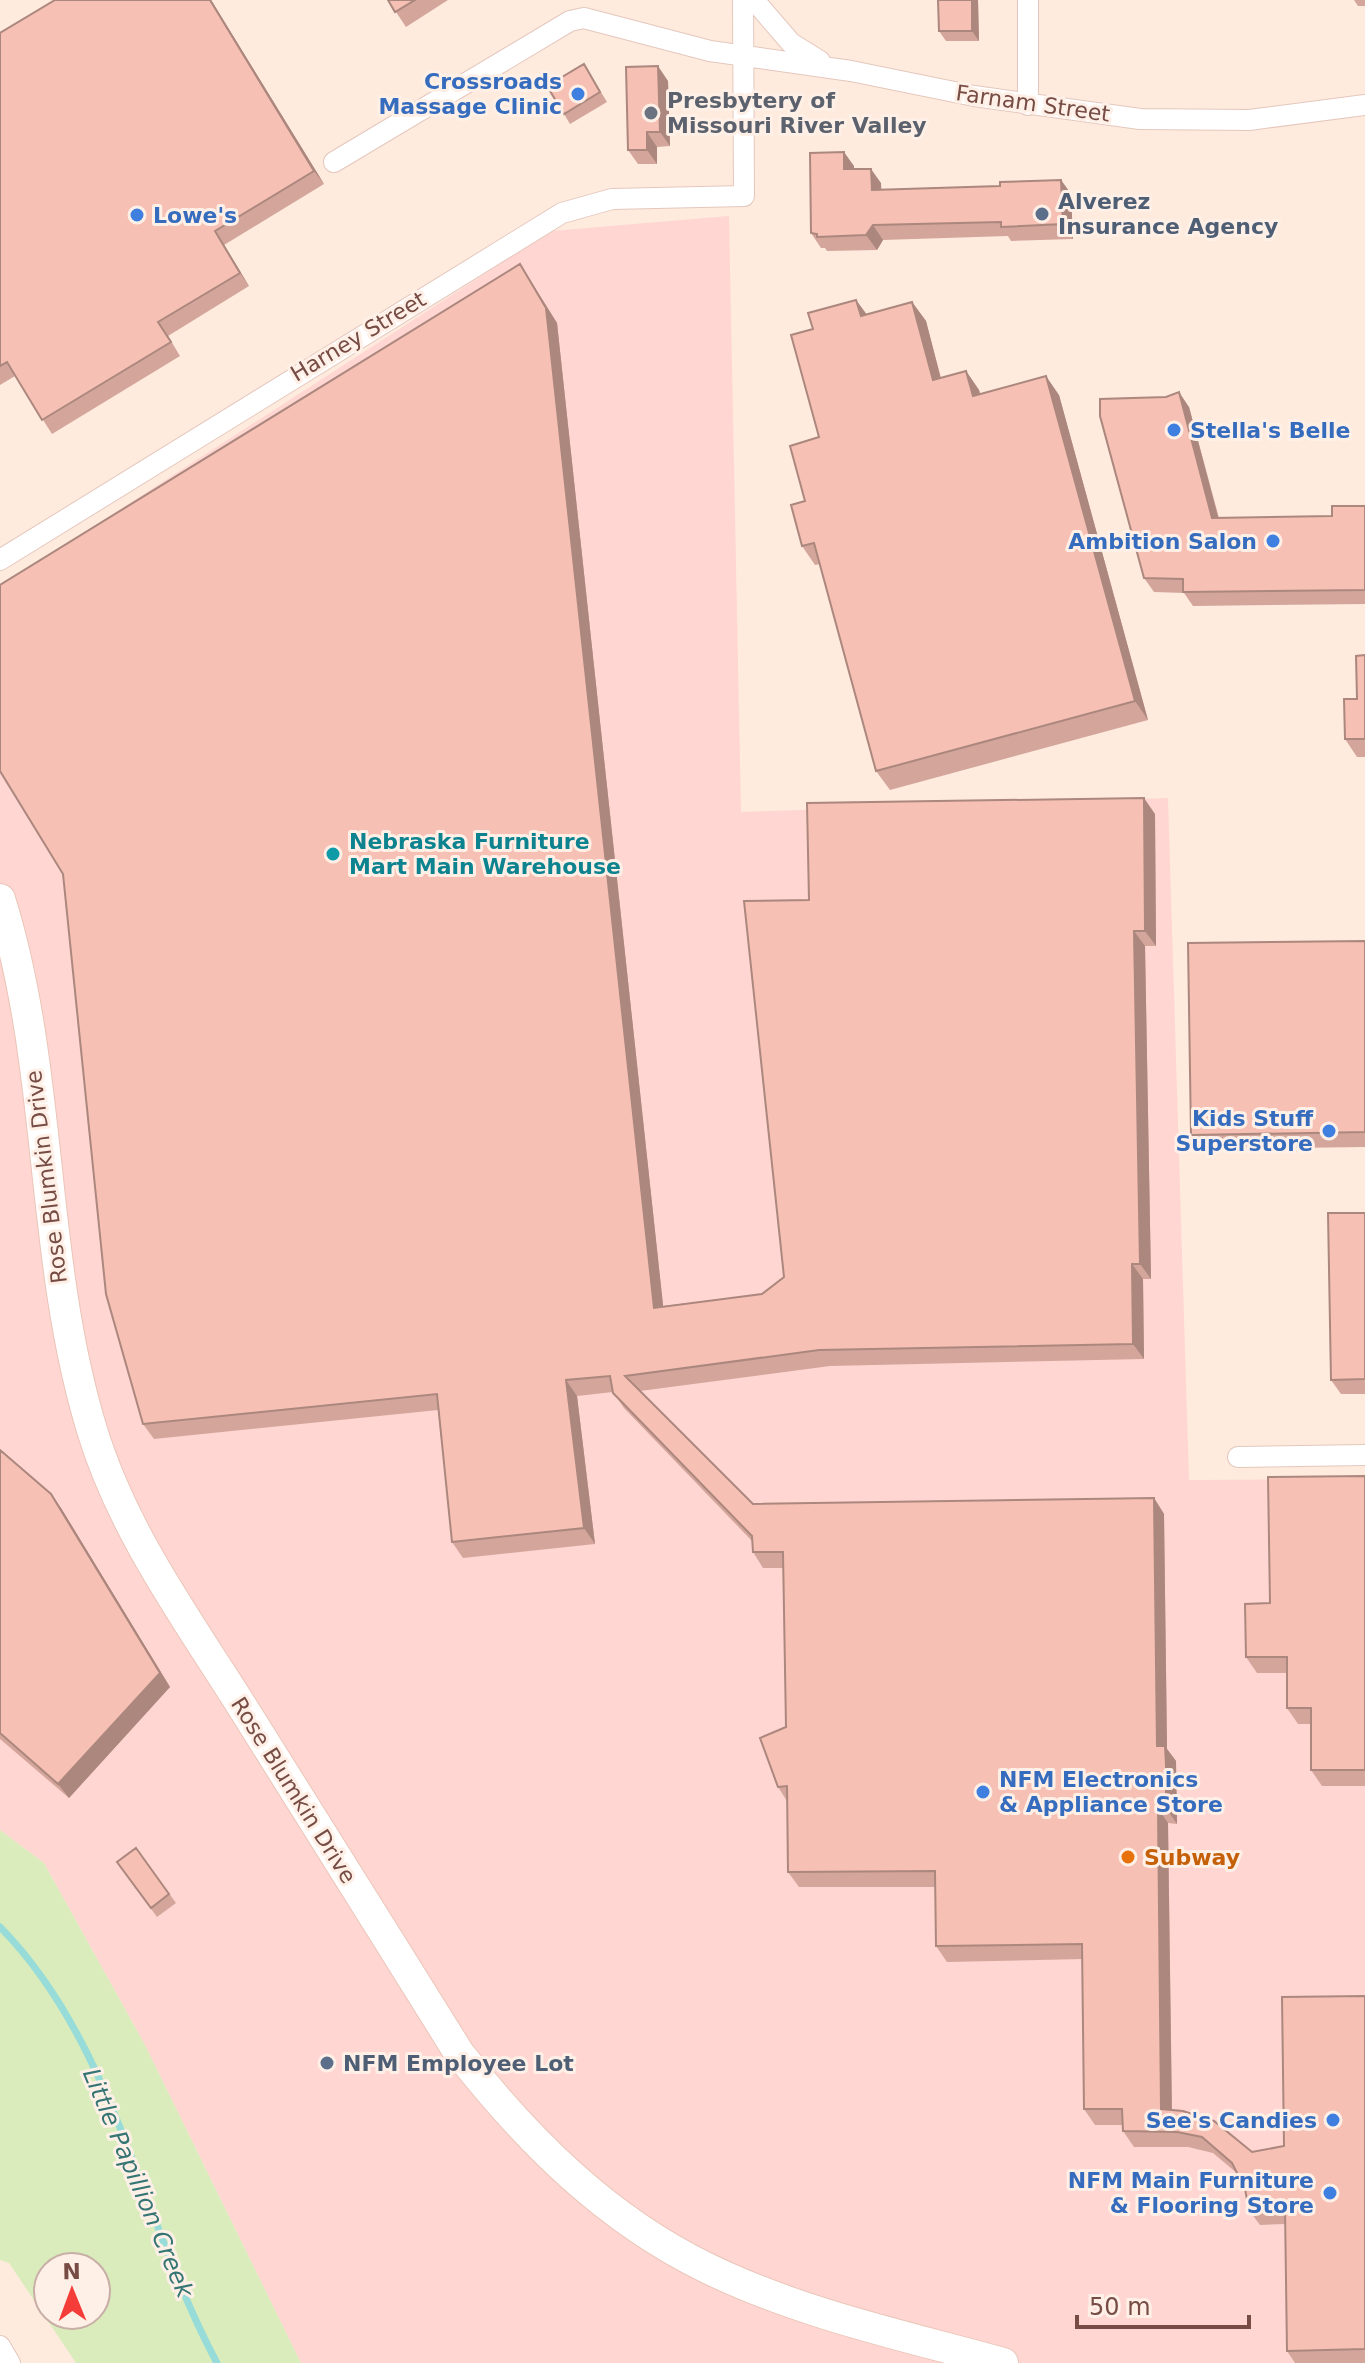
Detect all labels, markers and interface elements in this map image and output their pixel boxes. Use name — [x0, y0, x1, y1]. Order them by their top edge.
place label: Crossroads Massage Clinic — [378, 69, 562, 119]
street label: Farnam Street — [954, 80, 1112, 127]
marker: Crossroads Massage Clinic — [569, 85, 587, 103]
place label: Presbytery of Missouri River Valley — [667, 88, 927, 138]
marker: Presbytery of Missouri River Valley — [642, 104, 660, 122]
place label: Alverez Insurance Agency — [1058, 189, 1278, 239]
place label: Lowe's — [153, 203, 237, 228]
marker: Alverez Insurance Agency — [1033, 205, 1051, 223]
marker: Lowe's — [128, 206, 146, 224]
street label: Harney Street — [286, 286, 431, 387]
place label: Stella's Belle — [1190, 418, 1350, 443]
marker: Stella's Belle — [1165, 421, 1183, 439]
place label: Ambition Salon — [1068, 529, 1257, 554]
marker: Ambition Salon — [1264, 532, 1282, 550]
place label: Nebraska Furniture Mart Main Warehouse — [349, 829, 621, 879]
marker: Nebraska Furniture Mart Main Warehouse — [324, 845, 342, 863]
street label: Rose Blumkin Drive — [21, 1069, 72, 1285]
place label: Kids Stuff Superstore — [1175, 1106, 1314, 1156]
marker: Kids Stuff Superstore — [1320, 1122, 1338, 1140]
street label: Rose Blumkin Drive — [226, 1693, 361, 1888]
place label: NFM Electronics & Appliance Store — [999, 1767, 1223, 1817]
marker: NFM Electronics & Appliance Store — [974, 1783, 992, 1801]
place label: Subway — [1144, 1845, 1240, 1870]
marker: Subway — [1119, 1848, 1137, 1866]
place label: NFM Employee Lot — [343, 2051, 574, 2076]
marker: NFM Employee Lot — [318, 2054, 336, 2072]
water label: Little Papillion Creek — [77, 2064, 199, 2303]
place label: See's Candies — [1146, 2108, 1317, 2133]
marker: See's Candies — [1324, 2111, 1342, 2129]
place label: NFM Main Furniture & Flooring Store — [1068, 2168, 1314, 2218]
marker: NFM Main Furniture & Flooring Store — [1321, 2184, 1339, 2202]
north arrow — [32, 2251, 112, 2331]
text: N — [62, 2259, 81, 2284]
scale bar — [1077, 2279, 1249, 2329]
text: 50 m — [1089, 2293, 1151, 2321]

